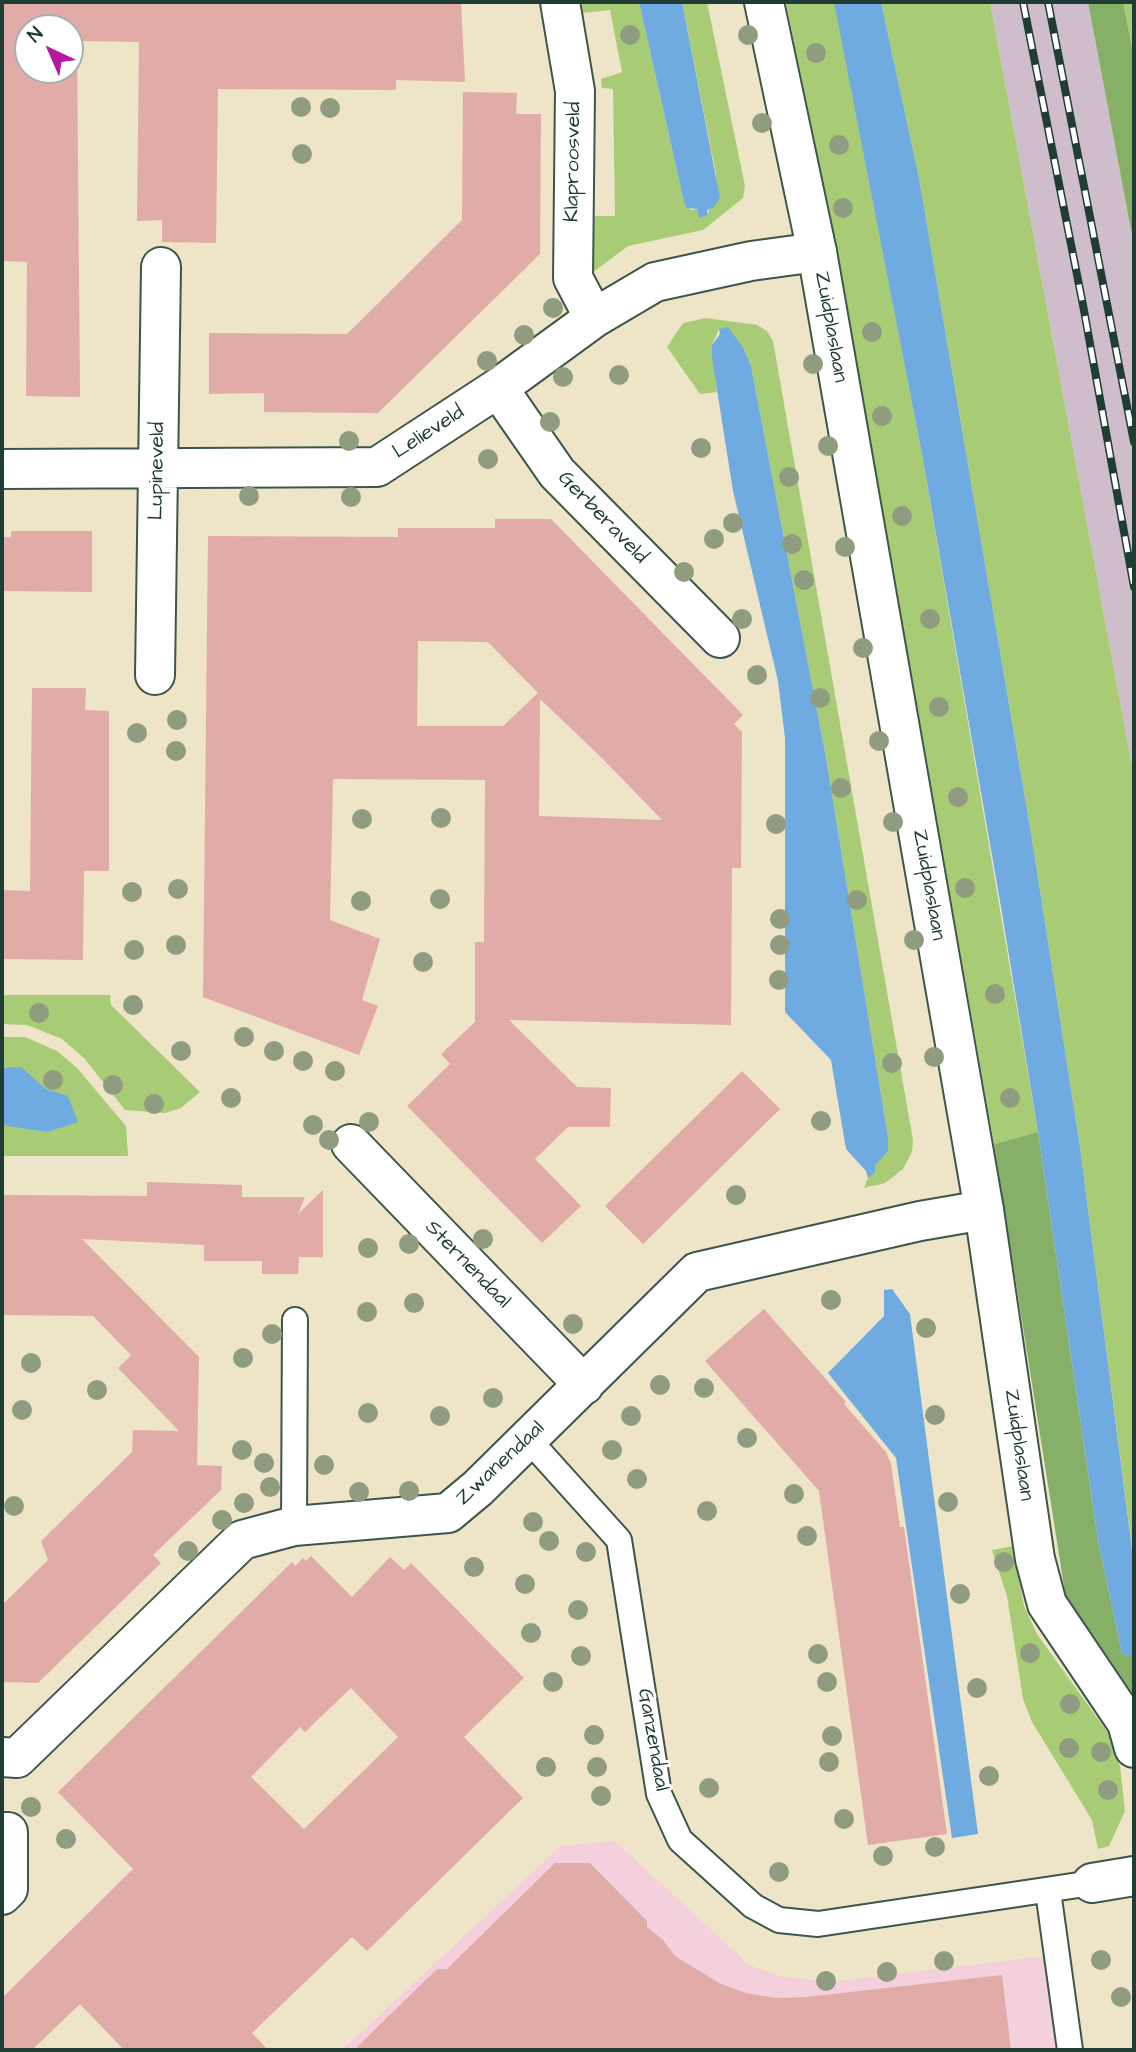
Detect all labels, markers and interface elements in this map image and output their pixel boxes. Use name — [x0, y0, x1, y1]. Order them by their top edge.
north arrow — [14, 14, 84, 84]
text: N — [22, 21, 49, 49]
street label: Klaproosveld — [560, 102, 588, 222]
street label: Zuidplaslaan — [808, 269, 852, 385]
street label: Lelieveld — [389, 401, 469, 465]
street label: Lupineveld — [145, 422, 171, 520]
street label: Gerberaveld — [552, 466, 652, 570]
street label: Zuidplaslaan — [906, 827, 950, 943]
street label: Sternendaal — [419, 1216, 515, 1314]
street label: Zuidplaslaan — [998, 1388, 1038, 1502]
street label: Zwanendaal — [451, 1417, 551, 1511]
street label: Ganzendaal — [631, 1687, 673, 1793]

